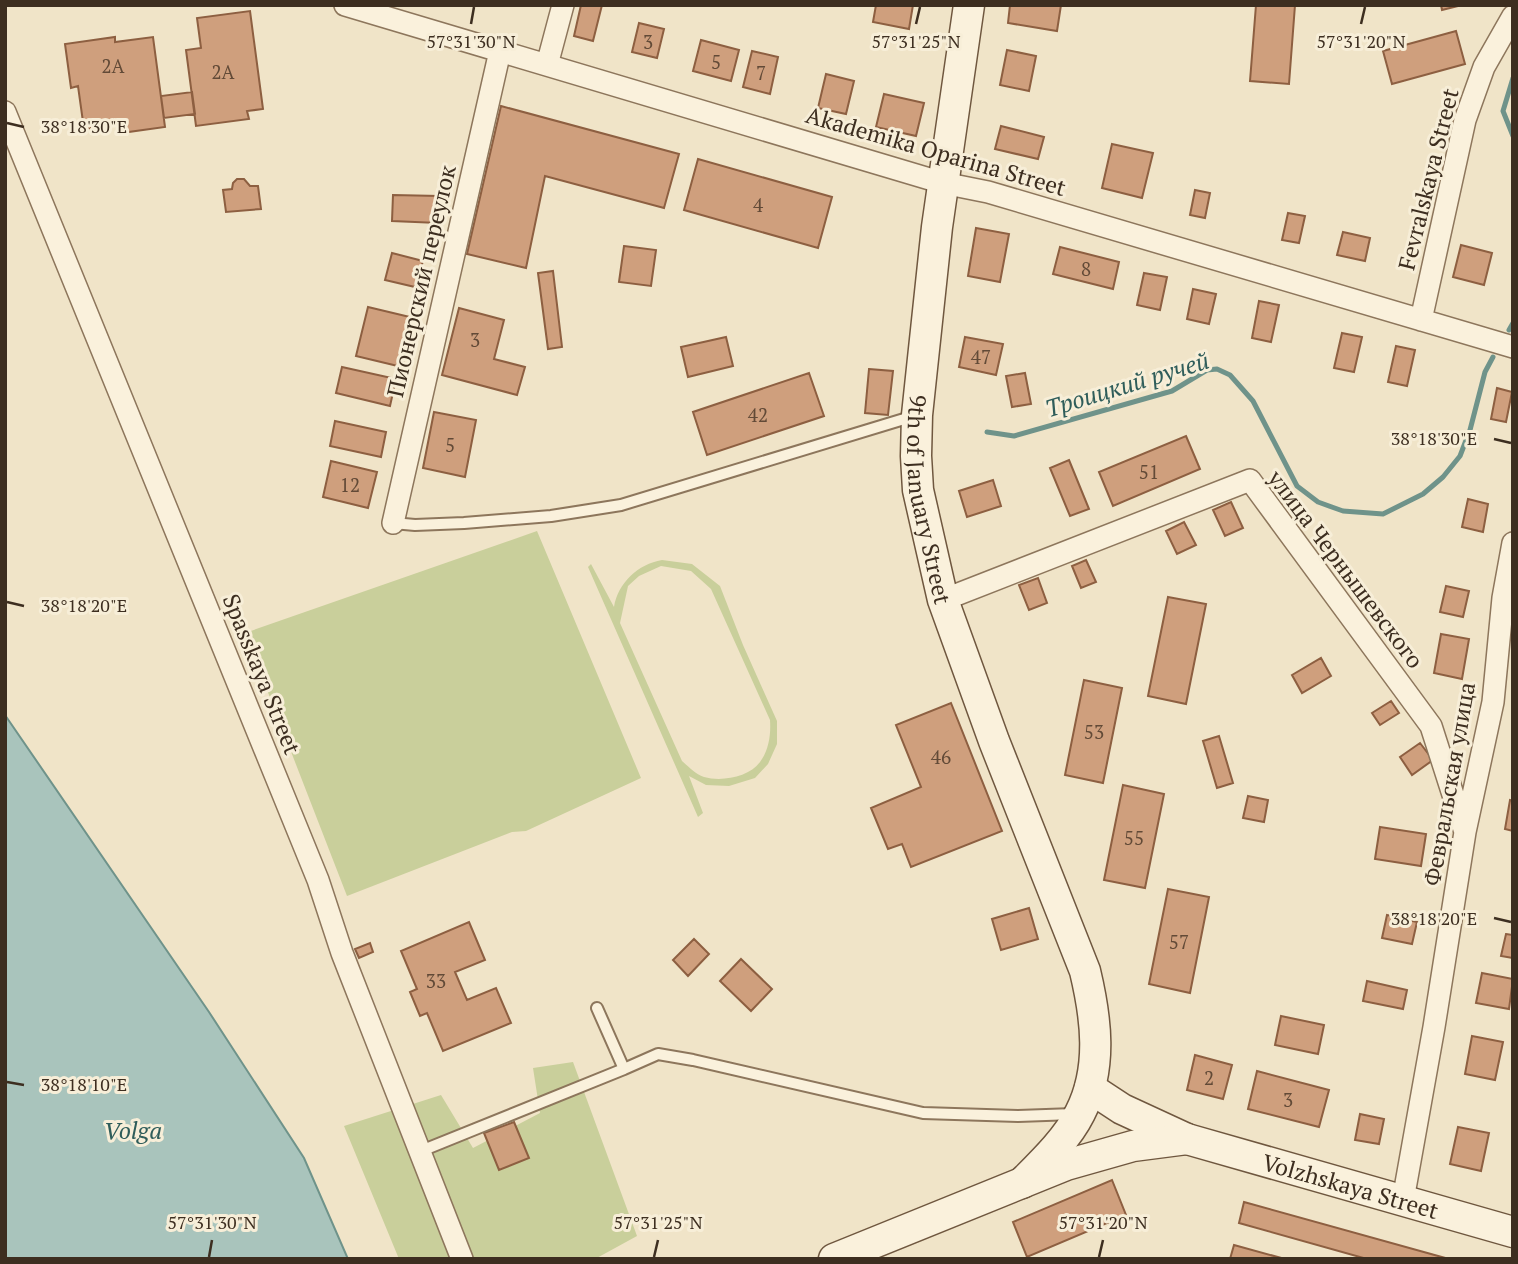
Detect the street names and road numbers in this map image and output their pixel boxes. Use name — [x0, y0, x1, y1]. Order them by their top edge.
street label: Fevralskaya Street — [1390, 84, 1466, 273]
street label: Akademika Oparina Street — [802, 99, 1070, 203]
street label: Пионерский переулок — [379, 161, 463, 400]
street label: 9th of January Street — [900, 393, 959, 608]
street label: улица Чернышевского — [1261, 463, 1431, 674]
street label: Spasskaya Street — [216, 589, 308, 759]
street label: Февральская улица — [1416, 679, 1482, 888]
street label: Volzhskaya Street — [1259, 1146, 1443, 1226]

